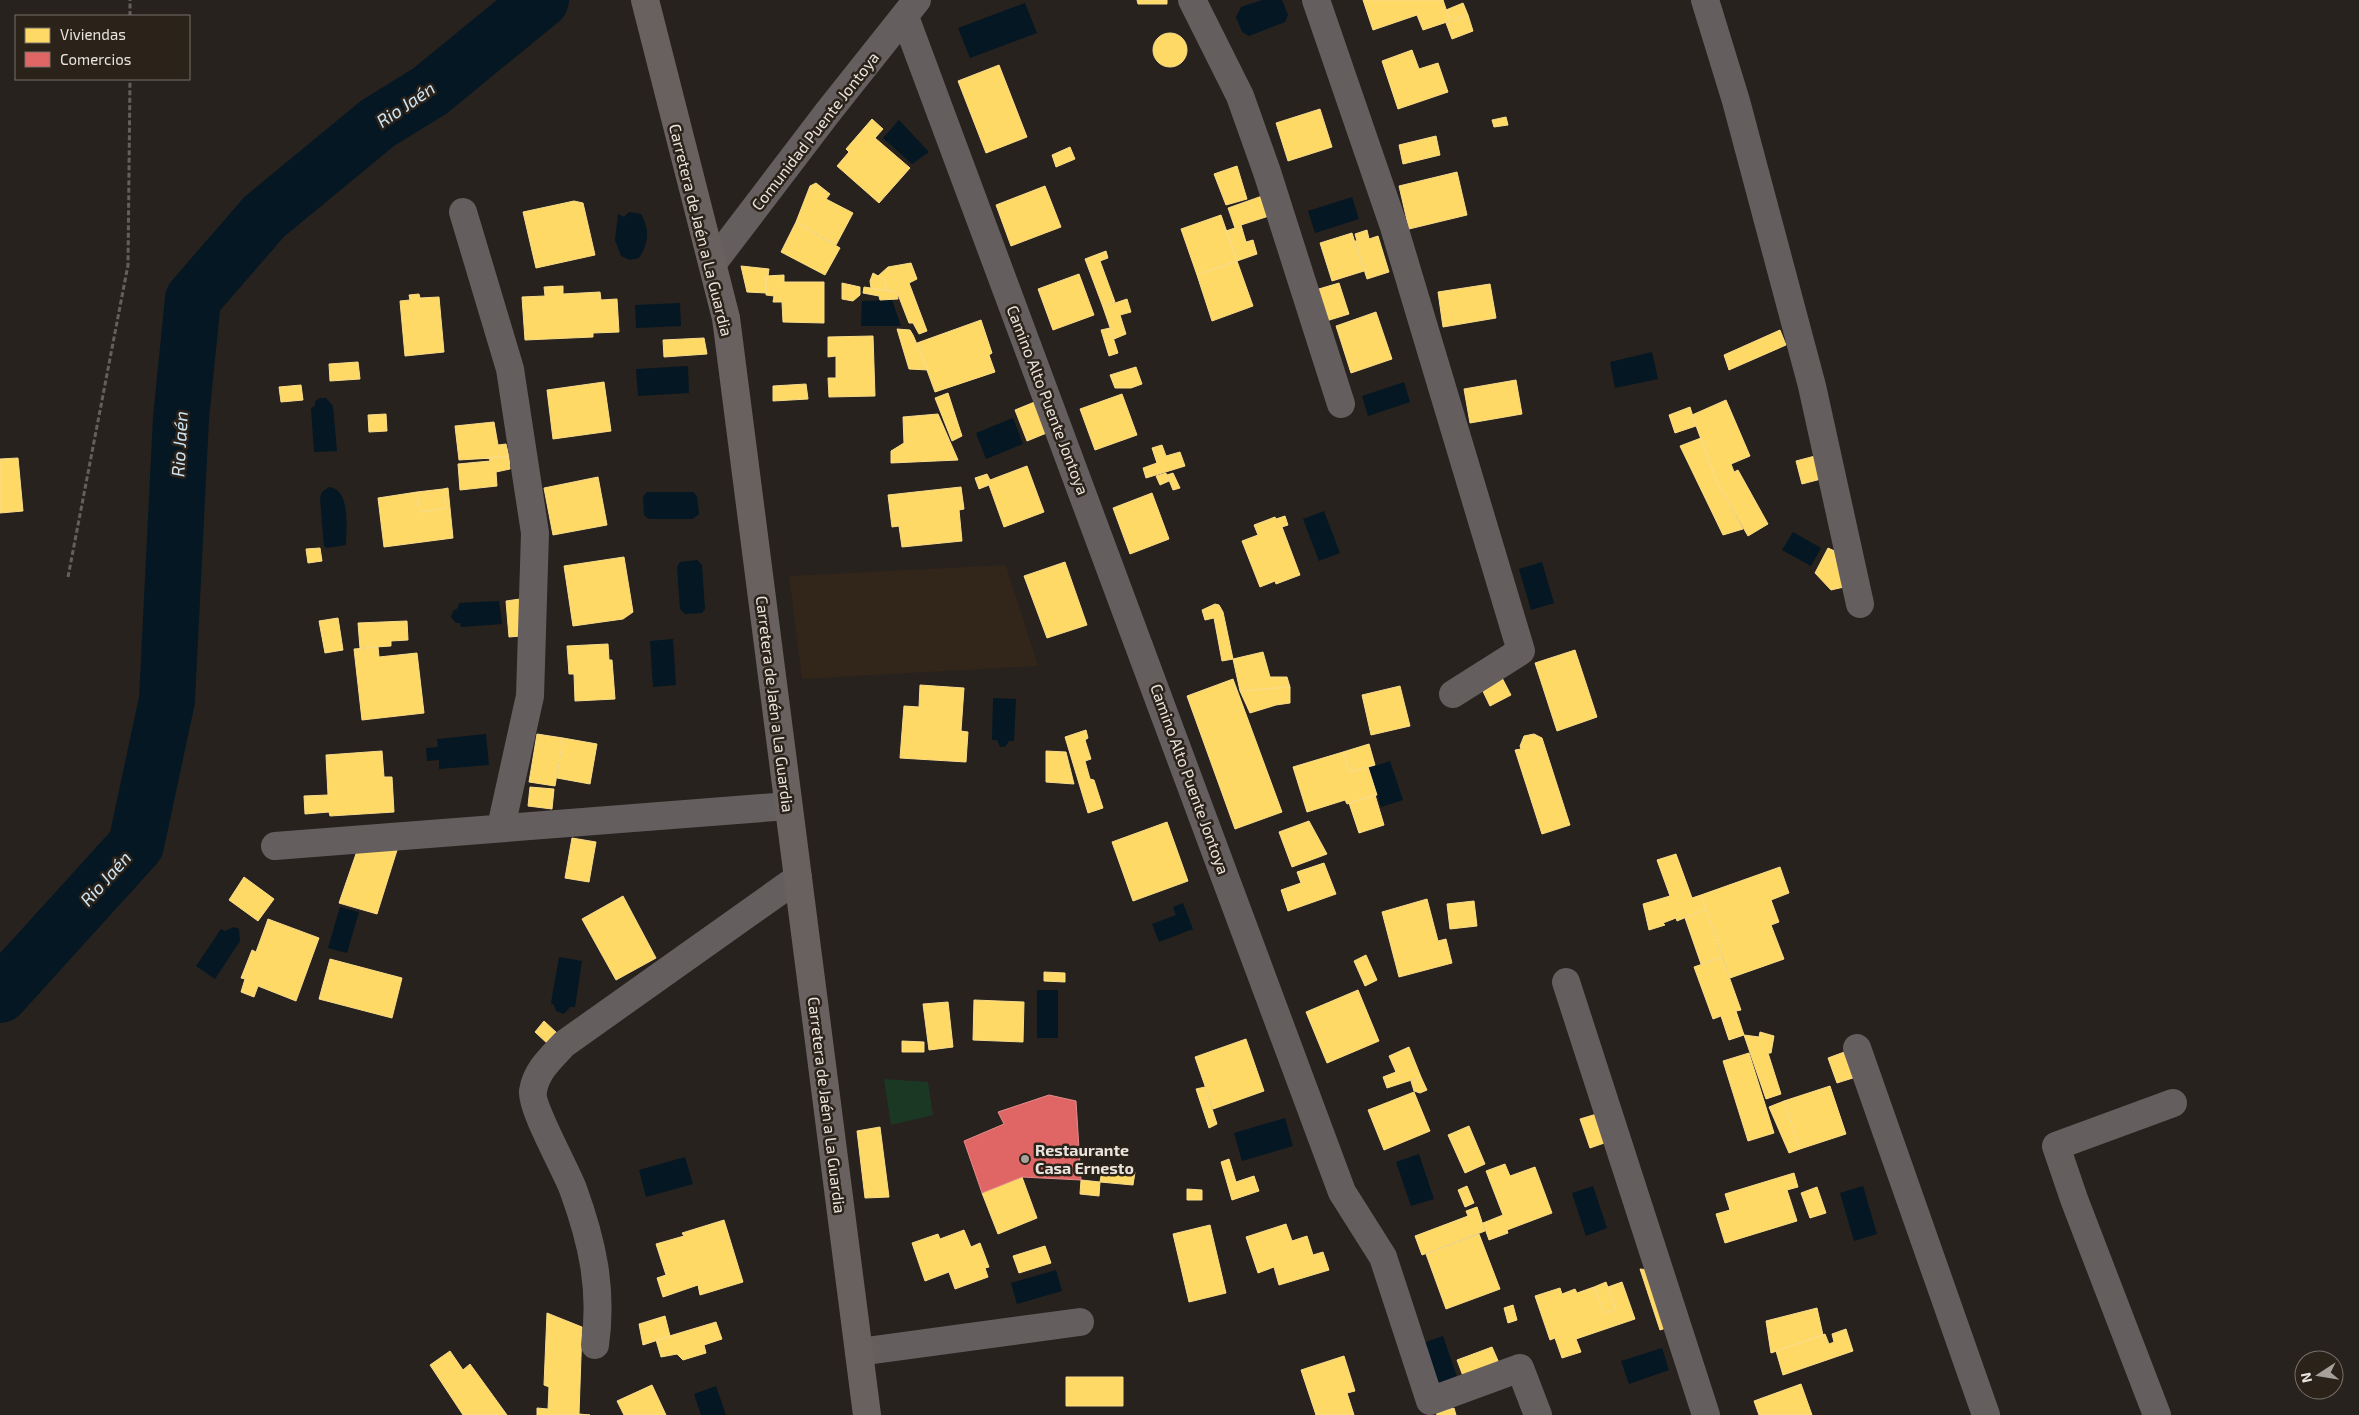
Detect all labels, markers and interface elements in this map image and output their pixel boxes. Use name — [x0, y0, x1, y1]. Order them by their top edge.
legend — [15, 15, 190, 80]
text: Viviendas — [60, 25, 126, 43]
street label: Comunidad Puente Jontoya — [747, 48, 882, 214]
text: Comercios — [60, 50, 131, 68]
water label: Rio Jaén — [372, 77, 439, 132]
street label: Carretera de Jaén a La Guardia — [666, 122, 737, 338]
street label: Camino Alto Puente Jontoya — [1004, 302, 1093, 497]
water label: Rio Jaén — [166, 410, 192, 477]
street label: Carretera de Jaén a La Guardia — [753, 594, 798, 813]
street label: Camino Alto Puente Jontoya — [1147, 681, 1234, 877]
water label: Rio Jaén — [75, 846, 135, 910]
street label: Carretera de Jaén a La Guardia — [805, 995, 850, 1214]
place label: Restaurante Casa Ernesto — [1035, 1140, 1134, 1177]
marker: Restaurante Casa Ernesto — [1019, 1153, 1031, 1165]
north arrow — [2294, 1350, 2344, 1400]
text: N — [2296, 1371, 2315, 1385]

